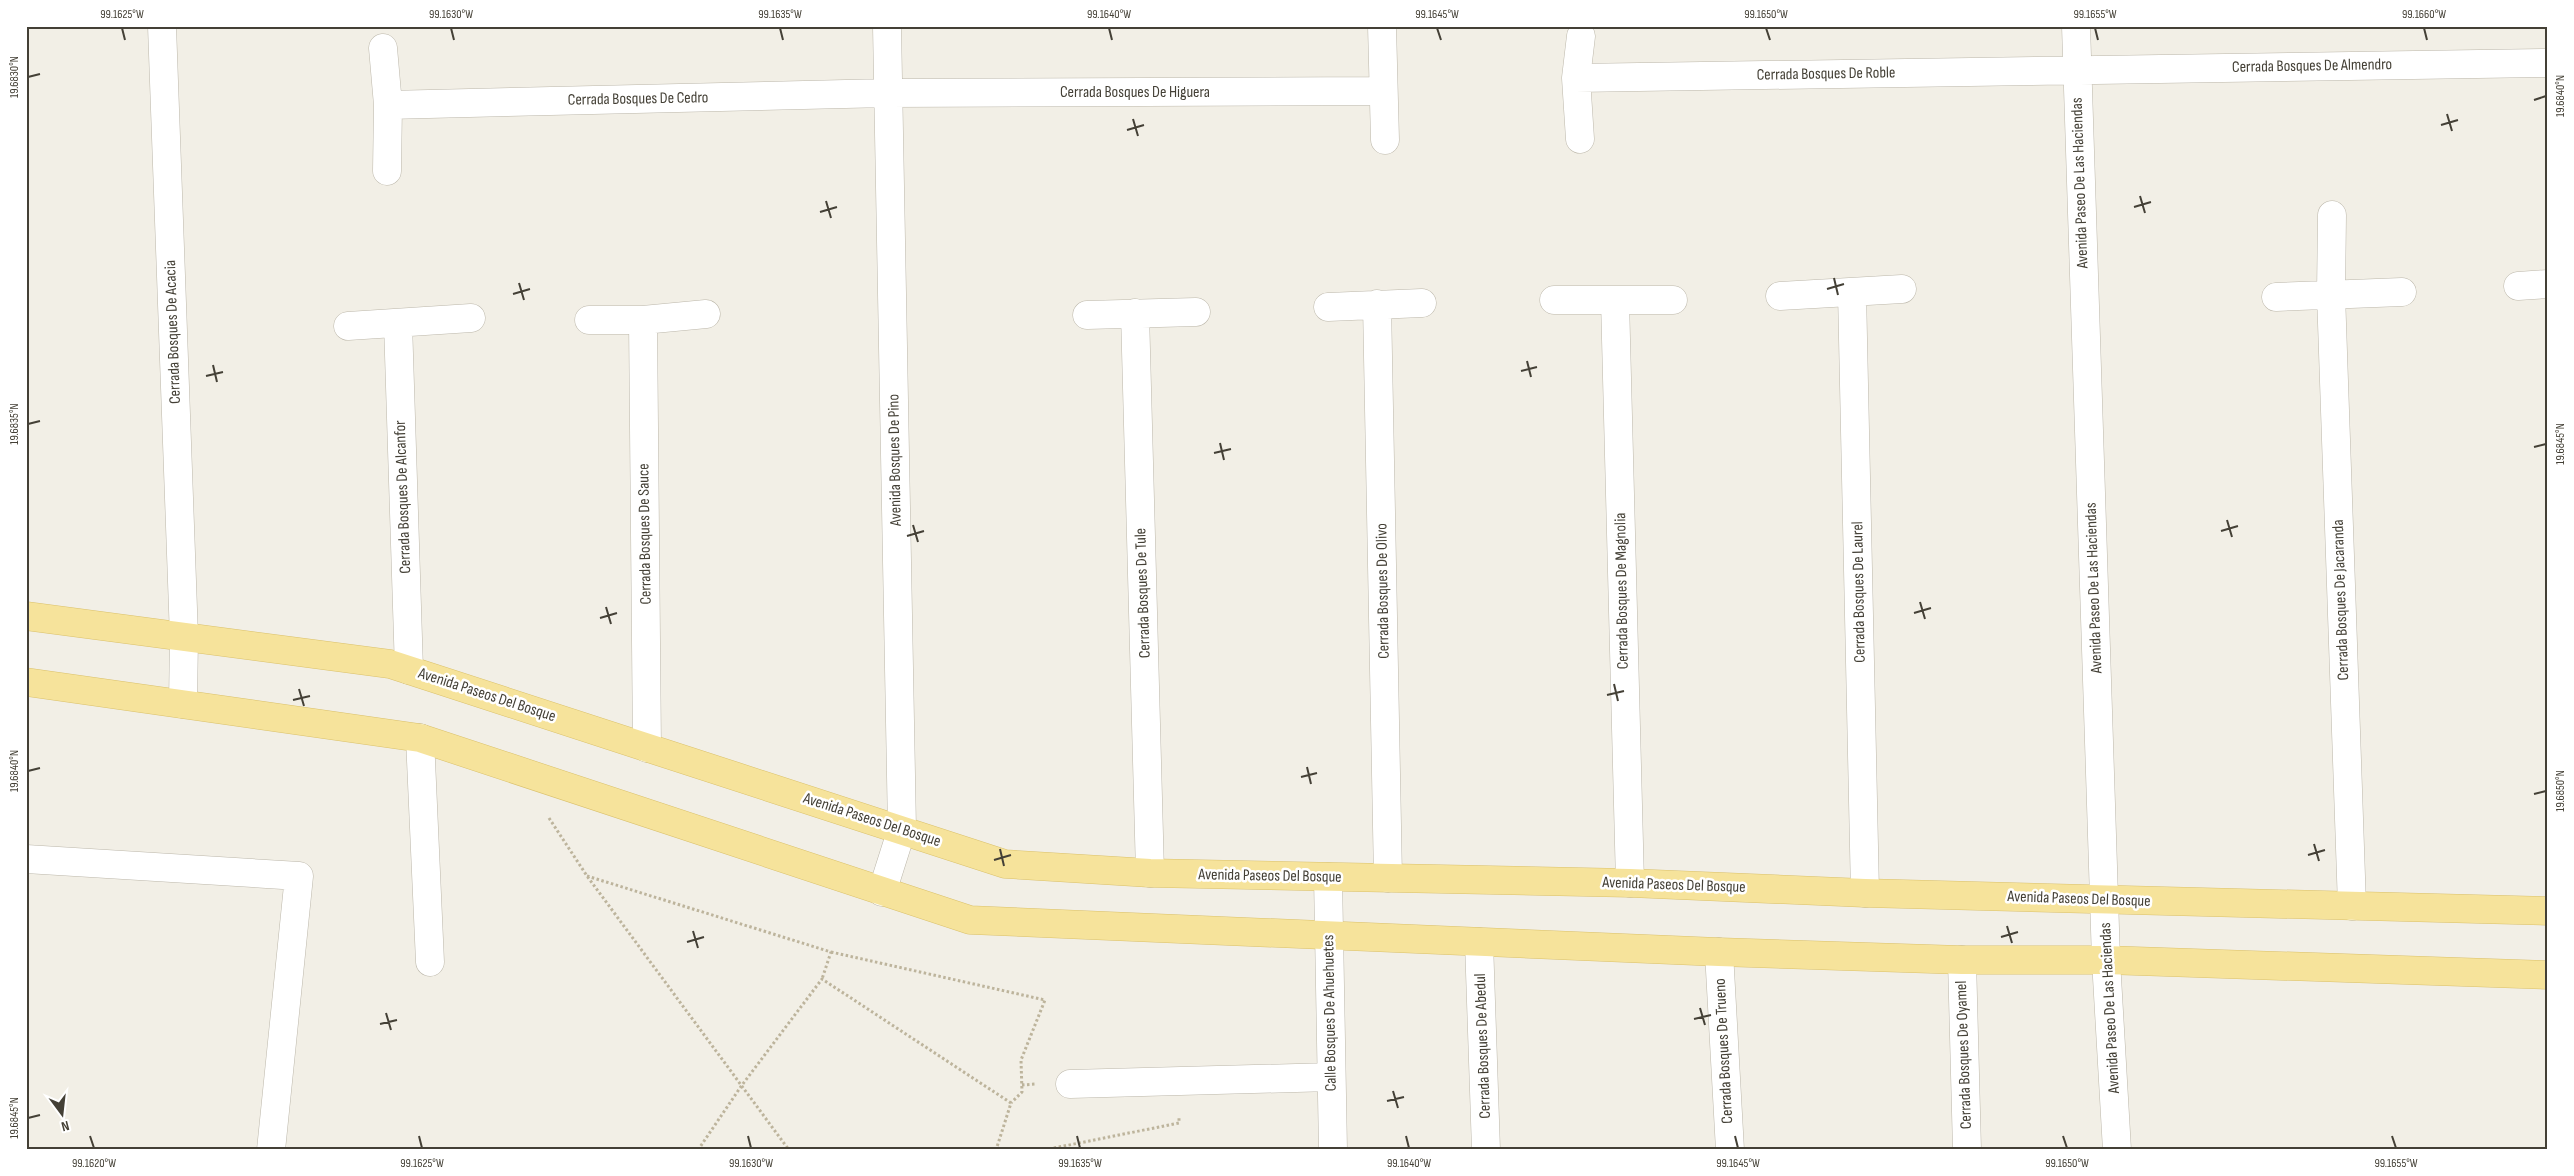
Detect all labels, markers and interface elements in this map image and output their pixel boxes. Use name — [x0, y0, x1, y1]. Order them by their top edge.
text: 99.1625°W — [100, 7, 144, 22]
text: 99.1630°W — [429, 7, 473, 22]
text: 99.1635°W — [758, 7, 802, 22]
text: 99.1640°W — [1087, 7, 1131, 22]
text: 99.1645°W — [1415, 7, 1459, 22]
text: 99.1650°W — [1744, 7, 1788, 22]
text: 99.1655°W — [2073, 7, 2117, 22]
text: 99.1660°W — [2402, 7, 2446, 22]
street label: Cerrada Bosques De Almendro — [2232, 55, 2392, 77]
text: 19.6830°N — [7, 56, 22, 98]
street label: Cerrada Bosques De Roble — [1756, 63, 1896, 85]
text: 19.6840°N — [2553, 75, 2568, 117]
street label: Cerrada Bosques De Higuera — [1060, 83, 1210, 102]
street label: Cerrada Bosques De Cedro — [568, 88, 708, 110]
street label: Avenida Paseo De Las Haciendas — [2068, 97, 2093, 270]
street label: Cerrada Bosques De Acacia — [161, 260, 185, 404]
street label: Avenida Bosques De Pino — [884, 394, 906, 527]
text: 19.6835°N — [7, 403, 22, 445]
street label: Cerrada Bosques De Alcanfor — [391, 419, 415, 574]
text: 19.6845°N — [2553, 423, 2568, 465]
street label: Cerrada Bosques De Sauce — [634, 463, 656, 605]
street label: Avenida Paseo De Las Haciendas — [2082, 502, 2107, 675]
street label: Cerrada Bosques De Magnolia — [1611, 512, 1633, 670]
street label: Cerrada Bosques De Jacaranda — [2329, 519, 2353, 681]
street label: Cerrada Bosques De Laurel — [1848, 521, 1870, 663]
street label: Cerrada Bosques De Olivo — [1372, 523, 1394, 659]
street label: Cerrada Bosques De Tule — [1131, 528, 1155, 658]
street label: Avenida Paseos Del Bosque — [415, 664, 558, 726]
text: 19.6840°N — [7, 750, 22, 792]
text: 19.6850°N — [2553, 770, 2568, 812]
street label: Avenida Paseos Del Bosque — [800, 789, 943, 851]
street label: Avenida Paseos Del Bosque — [1197, 865, 1342, 887]
street label: Avenida Paseos Del Bosque — [1601, 873, 1746, 897]
street label: Avenida Paseos Del Bosque — [2006, 887, 2151, 911]
street label: Avenida Paseo De Las Haciendas — [2096, 922, 2124, 1095]
street label: Calle Bosques De Ahuehuetes — [1319, 934, 1341, 1092]
street label: Cerrada Bosques De Abedul — [1471, 973, 1495, 1119]
street label: Cerrada Bosques De Trueno — [1711, 978, 1737, 1124]
street label: Cerrada Bosques De Oyamel — [1952, 980, 1976, 1130]
north arrow — [38, 1088, 88, 1138]
text: 19.6845°N — [7, 1097, 22, 1139]
text: N — [59, 1117, 71, 1135]
text: 99.1620°W — [72, 1156, 116, 1171]
text: 99.1625°W — [400, 1156, 444, 1171]
text: 99.1630°W — [729, 1156, 773, 1171]
text: 99.1635°W — [1058, 1156, 1102, 1171]
text: 99.1640°W — [1387, 1156, 1431, 1171]
text: 99.1645°W — [1716, 1156, 1760, 1171]
text: 99.1650°W — [2045, 1156, 2089, 1171]
text: 99.1655°W — [2374, 1156, 2418, 1171]

